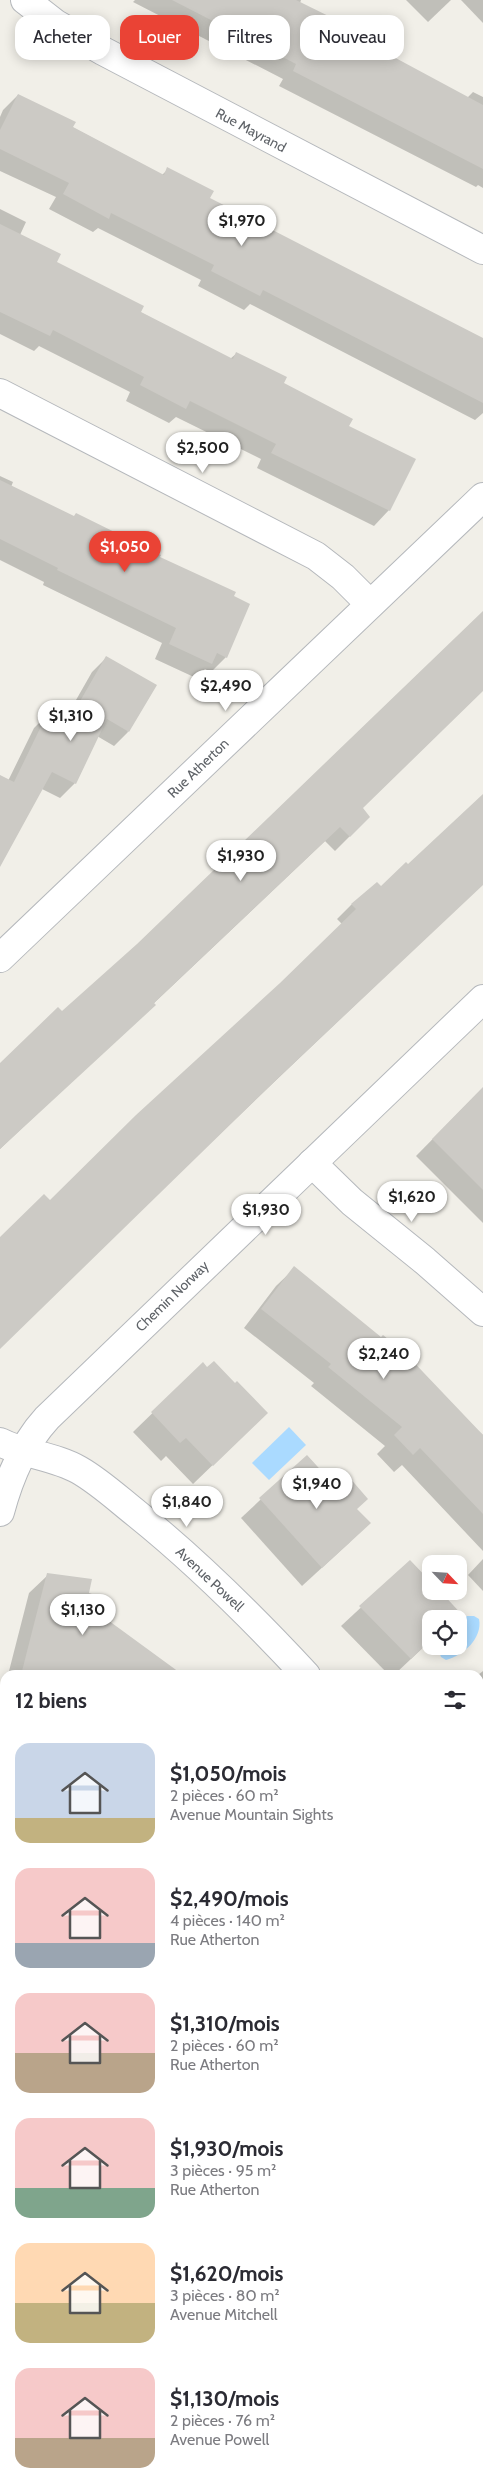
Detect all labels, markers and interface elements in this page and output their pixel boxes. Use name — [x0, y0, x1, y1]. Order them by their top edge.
chip: Acheter — [15, 15, 110, 60]
chip: Louer — [120, 15, 199, 60]
chip: Filtres — [209, 15, 290, 60]
chip: Nouveau — [300, 15, 404, 60]
street label: Rue Mayrand — [213, 104, 289, 156]
pin: $1,970 — [201, 204, 283, 247]
text: $1,970 — [219, 211, 265, 230]
pin: $2,500 — [162, 432, 244, 474]
text: $2,500 — [177, 438, 229, 457]
pin: $1,050 — [84, 530, 166, 573]
text: $1,050 — [100, 537, 150, 556]
pin: $2,490 — [185, 670, 267, 712]
text: $2,490 — [200, 676, 252, 695]
pin: $1,310 — [30, 700, 112, 742]
text: $1,310 — [49, 706, 93, 725]
street label: Rue Atherton — [164, 734, 233, 802]
pin: $1,930 — [200, 840, 282, 882]
text: $1,930 — [217, 846, 265, 865]
pin: $1,620 — [371, 1180, 453, 1223]
text: $1,620 — [388, 1187, 436, 1206]
pin: $1,930 — [225, 1194, 307, 1236]
text: $1,930 — [242, 1200, 290, 1219]
street label: Chemin Norway — [132, 1257, 212, 1335]
pin: $2,240 — [343, 1338, 425, 1380]
text: $2,240 — [358, 1344, 410, 1363]
pin: $1,940 — [276, 1468, 358, 1510]
text: $1,940 — [293, 1474, 341, 1493]
pin: $1,840 — [146, 1486, 228, 1528]
text: $1,840 — [162, 1492, 212, 1511]
street label: Avenue Powell — [172, 1543, 248, 1616]
north arrow — [422, 1555, 468, 1600]
map controls — [422, 1555, 467, 1655]
pin: $1,130 — [42, 1594, 124, 1636]
text: $1,130 — [61, 1600, 105, 1619]
button: locate — [422, 1610, 467, 1655]
icon: filters — [441, 1686, 469, 1714]
text: 12 biens — [15, 1688, 87, 1713]
text: $1,050/mois — [170, 1761, 286, 1786]
icon: home — [55, 1763, 115, 1823]
text: 2 pièces · 60 m² — [170, 1786, 279, 1805]
text: Avenue Mountain Sights — [170, 1805, 333, 1824]
text: $2,490/mois — [170, 1886, 289, 1911]
icon: home — [55, 1888, 115, 1948]
text: 4 pièces · 140 m² — [170, 1911, 285, 1930]
text: Rue Atherton — [170, 1930, 259, 1949]
text: $1,310/mois — [170, 2011, 280, 2036]
icon: home — [55, 2013, 115, 2073]
text: 2 pièces · 60 m² — [170, 2036, 279, 2055]
text: Rue Atherton — [170, 2055, 259, 2074]
text: $1,930/mois — [170, 2136, 283, 2161]
icon: home — [55, 2138, 115, 2198]
text: 3 pièces · 95 m² — [170, 2161, 276, 2180]
text: Rue Atherton — [170, 2180, 259, 2199]
text: $1,620/mois — [170, 2261, 283, 2286]
icon: home — [55, 2263, 115, 2323]
text: 3 pièces · 80 m² — [170, 2286, 280, 2305]
text: Avenue Mitchell — [170, 2305, 278, 2324]
text: $1,130/mois — [170, 2386, 279, 2411]
icon: home — [55, 2388, 115, 2448]
text: 2 pièces · 76 m² — [170, 2411, 275, 2430]
text: Avenue Powell — [170, 2430, 269, 2449]

